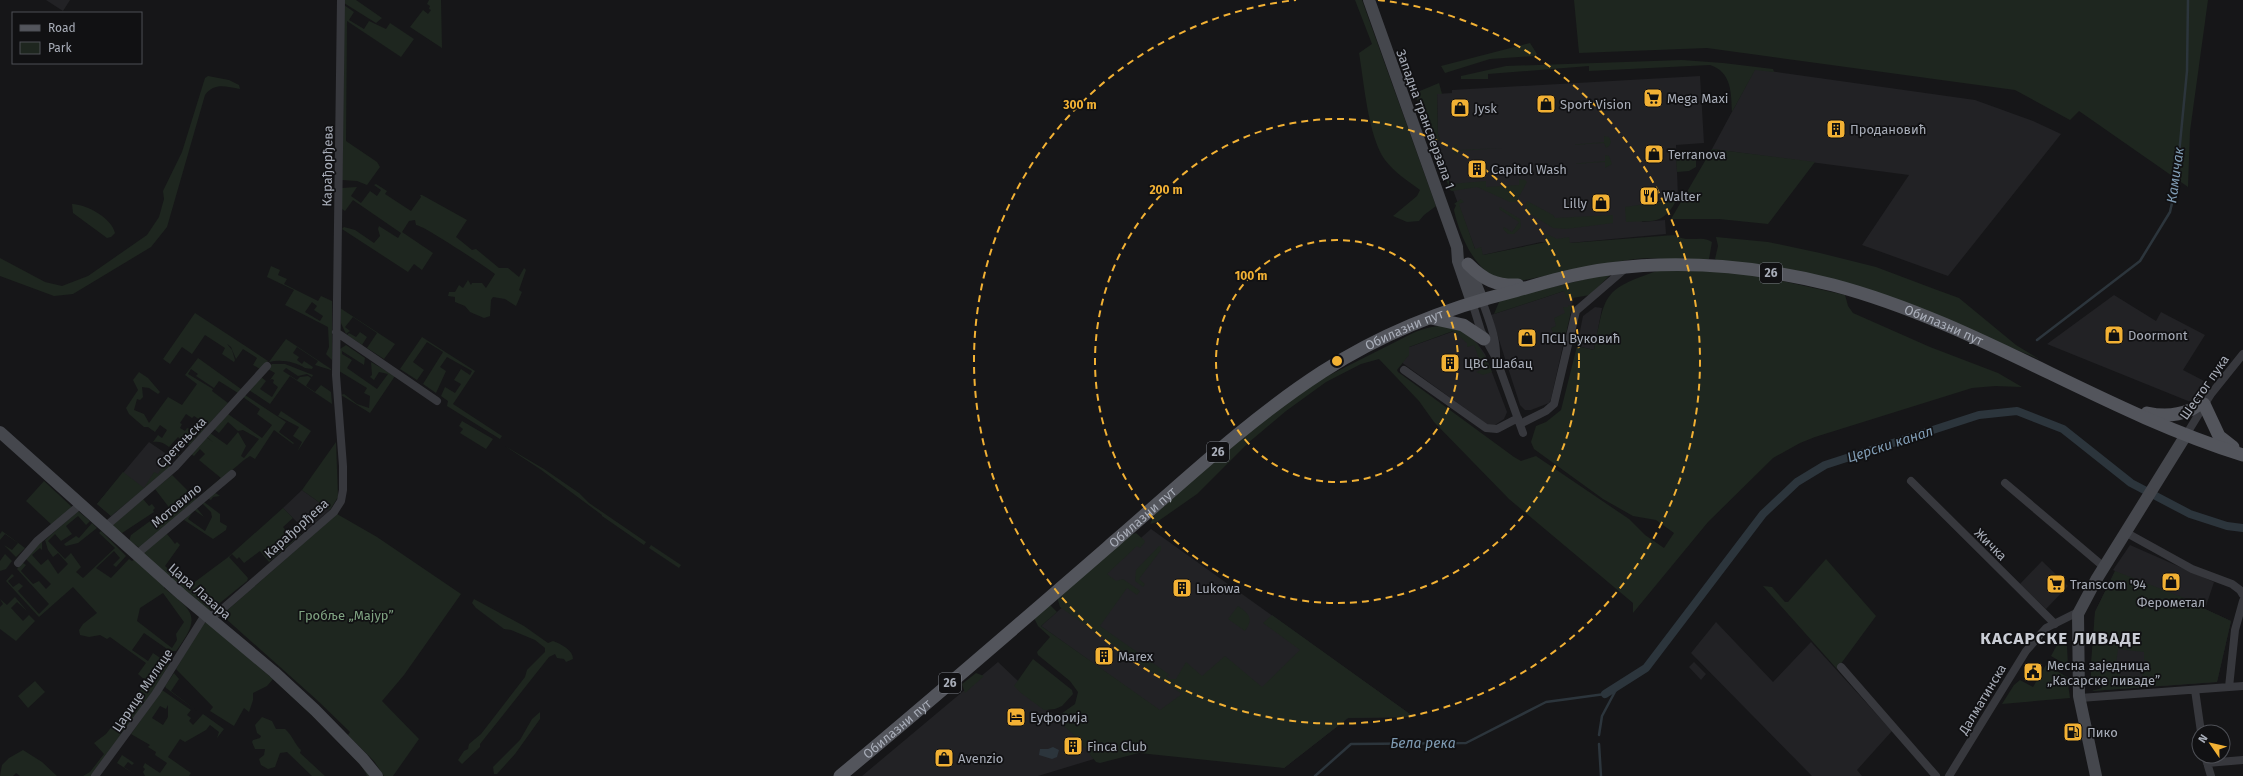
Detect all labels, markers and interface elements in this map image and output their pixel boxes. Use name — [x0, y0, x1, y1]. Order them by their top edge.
legend — [12, 12, 142, 64]
text: Road — [48, 21, 76, 35]
text: Park — [48, 41, 72, 55]
street label: Западна трансверзала 1 — [1393, 47, 1458, 191]
supermarket icon: Mega Maxi — [1642, 87, 1664, 109]
place label: Mega Maxi — [1667, 91, 1728, 106]
shop icon: Sport Vision — [1535, 93, 1557, 115]
shop icon: Jysk — [1449, 97, 1471, 119]
place label: Sport Vision — [1560, 97, 1631, 112]
text: 300 m — [1062, 98, 1097, 112]
place label: Jysk — [1474, 101, 1497, 116]
building icon: Продановић — [1825, 118, 1847, 140]
place label: Продановић — [1850, 122, 1926, 137]
street label: Карађорђева — [319, 125, 336, 207]
shop icon: Terranova — [1643, 143, 1665, 165]
water label: Камичак — [2163, 145, 2188, 204]
place label: Terranova — [1668, 147, 1726, 162]
building icon: Capitol Wash — [1466, 158, 1488, 180]
place label: Capitol Wash — [1491, 162, 1567, 177]
text: 200 m — [1149, 183, 1183, 197]
restaurant icon: Walter — [1638, 185, 1660, 207]
place label: Walter — [1663, 189, 1701, 204]
shop icon: Lilly — [1590, 192, 1612, 214]
place label: Lilly — [1563, 196, 1588, 211]
road number: 26 — [1760, 263, 1782, 283]
text: 100 m — [1235, 269, 1267, 283]
street label: Обилазни пут — [1902, 302, 1986, 349]
street label: Обилазни пут — [1362, 306, 1446, 353]
shop icon: Doormont — [2103, 324, 2125, 346]
shop icon: ПСЦ Вуковић — [1516, 327, 1538, 349]
place label: Doormont — [2128, 328, 2188, 343]
place label: ПСЦ Вуковић — [1541, 331, 1621, 346]
building icon: ЦВС Шабац — [1439, 352, 1461, 374]
street label: Шестог пука — [2177, 352, 2232, 422]
centre of rings — [1330, 354, 1344, 368]
place label: ЦВС Шабац — [1464, 356, 1533, 371]
street label: Сретењска — [153, 414, 209, 471]
water label: Церски канал — [1845, 423, 1935, 466]
road number: 26 — [1207, 442, 1229, 462]
street label: Мотовило — [148, 480, 204, 531]
street label: Обилазни пут — [1106, 484, 1179, 551]
street label: Карађорђева — [261, 496, 332, 561]
street label: Жичка — [1971, 525, 2010, 564]
street label: Цара Лазара — [165, 560, 234, 622]
shop icon: Ферометал — [2160, 571, 2182, 593]
supermarket icon: Transcom '94 — [2045, 573, 2067, 595]
building icon: Lukowa — [1171, 577, 1193, 599]
place label: Transcom '94 — [2070, 577, 2146, 592]
place label: Lukowa — [1196, 581, 1240, 596]
place label: Ферометал — [2137, 595, 2205, 610]
park label: Гробље „Мајур” — [298, 608, 394, 623]
district label: КАСАРСКЕ ЛИВАДЕ — [1980, 628, 2142, 649]
building icon: Marex — [1093, 645, 1115, 667]
street label: Царице Милице — [109, 646, 176, 735]
place label: Marex — [1118, 649, 1154, 664]
place label: Месна заједница „Касарске ливаде” — [2047, 658, 2160, 688]
street label: Далматинска — [1955, 661, 2009, 738]
public building icon: Месна заједница „Касарске ливаде” — [2022, 661, 2044, 683]
road number: 26 — [939, 673, 961, 693]
street label: Обилазни пут — [860, 696, 934, 762]
hotel icon: Еуфорија — [1005, 706, 1027, 728]
place label: Еуфорија — [1030, 710, 1087, 725]
fuel station icon: Пико — [2062, 721, 2084, 743]
north arrow — [2191, 724, 2231, 764]
place label: Пико — [2087, 725, 2118, 740]
text: N — [2196, 732, 2211, 745]
building icon: Finca Club — [1062, 735, 1084, 757]
water label: Бела река — [1390, 735, 1456, 752]
place label: Finca Club — [1087, 739, 1147, 754]
shop icon: Avenzio — [933, 747, 955, 769]
place label: Avenzio — [958, 751, 1003, 766]

